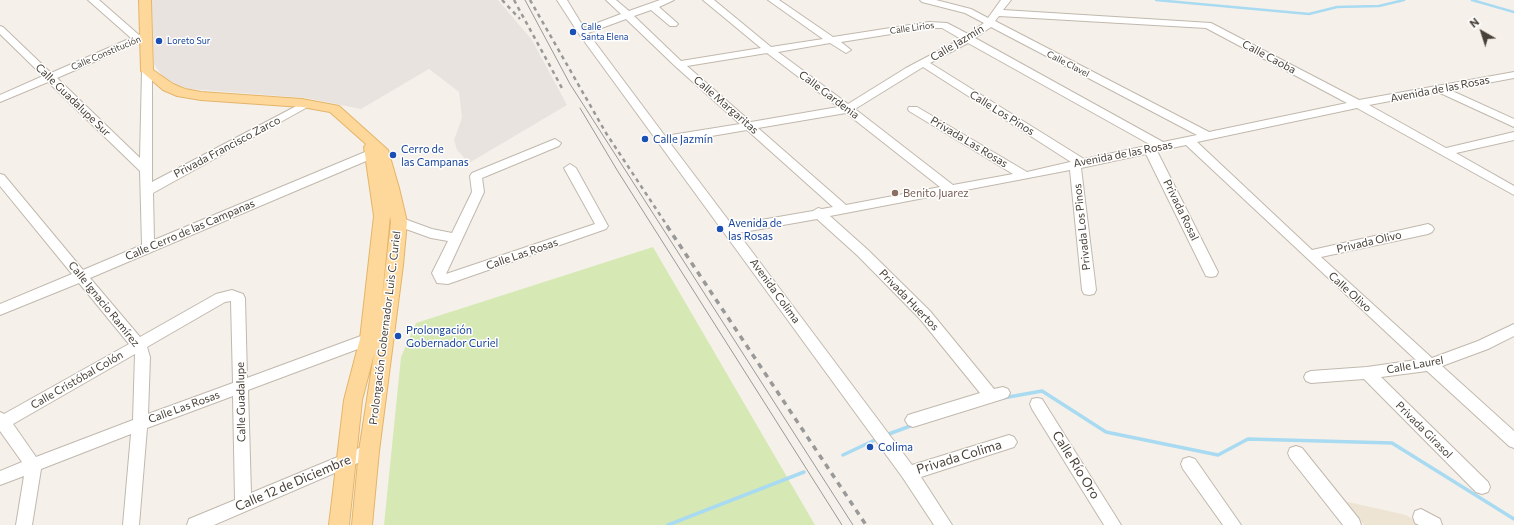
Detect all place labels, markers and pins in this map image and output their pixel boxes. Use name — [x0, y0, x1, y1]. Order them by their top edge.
place label: Calle Santa Elena — [581, 22, 629, 43]
marker: Calle Santa Elena — [568, 27, 578, 37]
marker: Loreto Sur — [154, 36, 164, 46]
place label: Loreto Sur — [167, 36, 210, 46]
place label: Calle Jazmín — [653, 132, 713, 146]
marker: Calle Jazmín — [640, 134, 650, 144]
place label: Cerro de las Campanas — [401, 142, 469, 168]
marker: Cerro de las Campanas — [388, 150, 398, 160]
place label: Benito Juarez — [903, 186, 969, 200]
marker: Benito Juarez — [890, 188, 900, 198]
place label: Avenida de las Rosas — [728, 216, 782, 242]
marker: Avenida de las Rosas — [715, 224, 725, 234]
place label: Prolongación Gobernador Curiel — [406, 323, 498, 349]
marker: Prolongación Gobernador Curiel — [393, 331, 403, 341]
place label: Colima — [878, 440, 913, 454]
marker: Colima — [865, 442, 875, 452]

